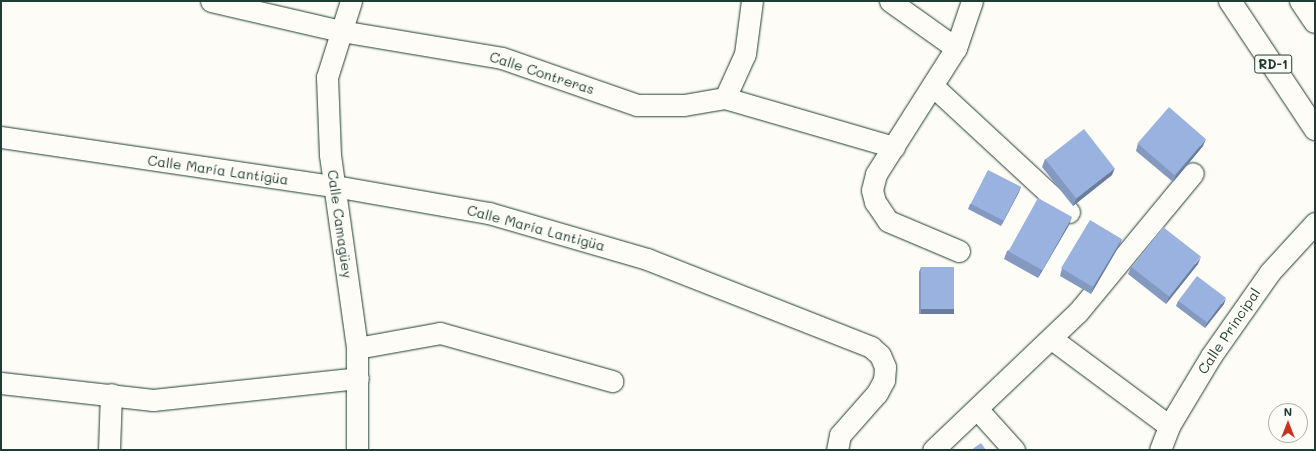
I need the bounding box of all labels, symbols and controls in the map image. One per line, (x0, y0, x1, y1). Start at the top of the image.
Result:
street label: Calle Contreras (487, 48, 597, 98)
road number: RD-1 (1254, 53, 1292, 75)
street label: Calle María Lantigüa (146, 152, 290, 188)
street label: Calle Camagüey (324, 169, 356, 279)
street label: Calle María Lantigüa (465, 201, 607, 255)
street label: Calle Principal (1194, 285, 1264, 377)
north arrow (1268, 403, 1308, 443)
text: N (1284, 404, 1292, 419)

